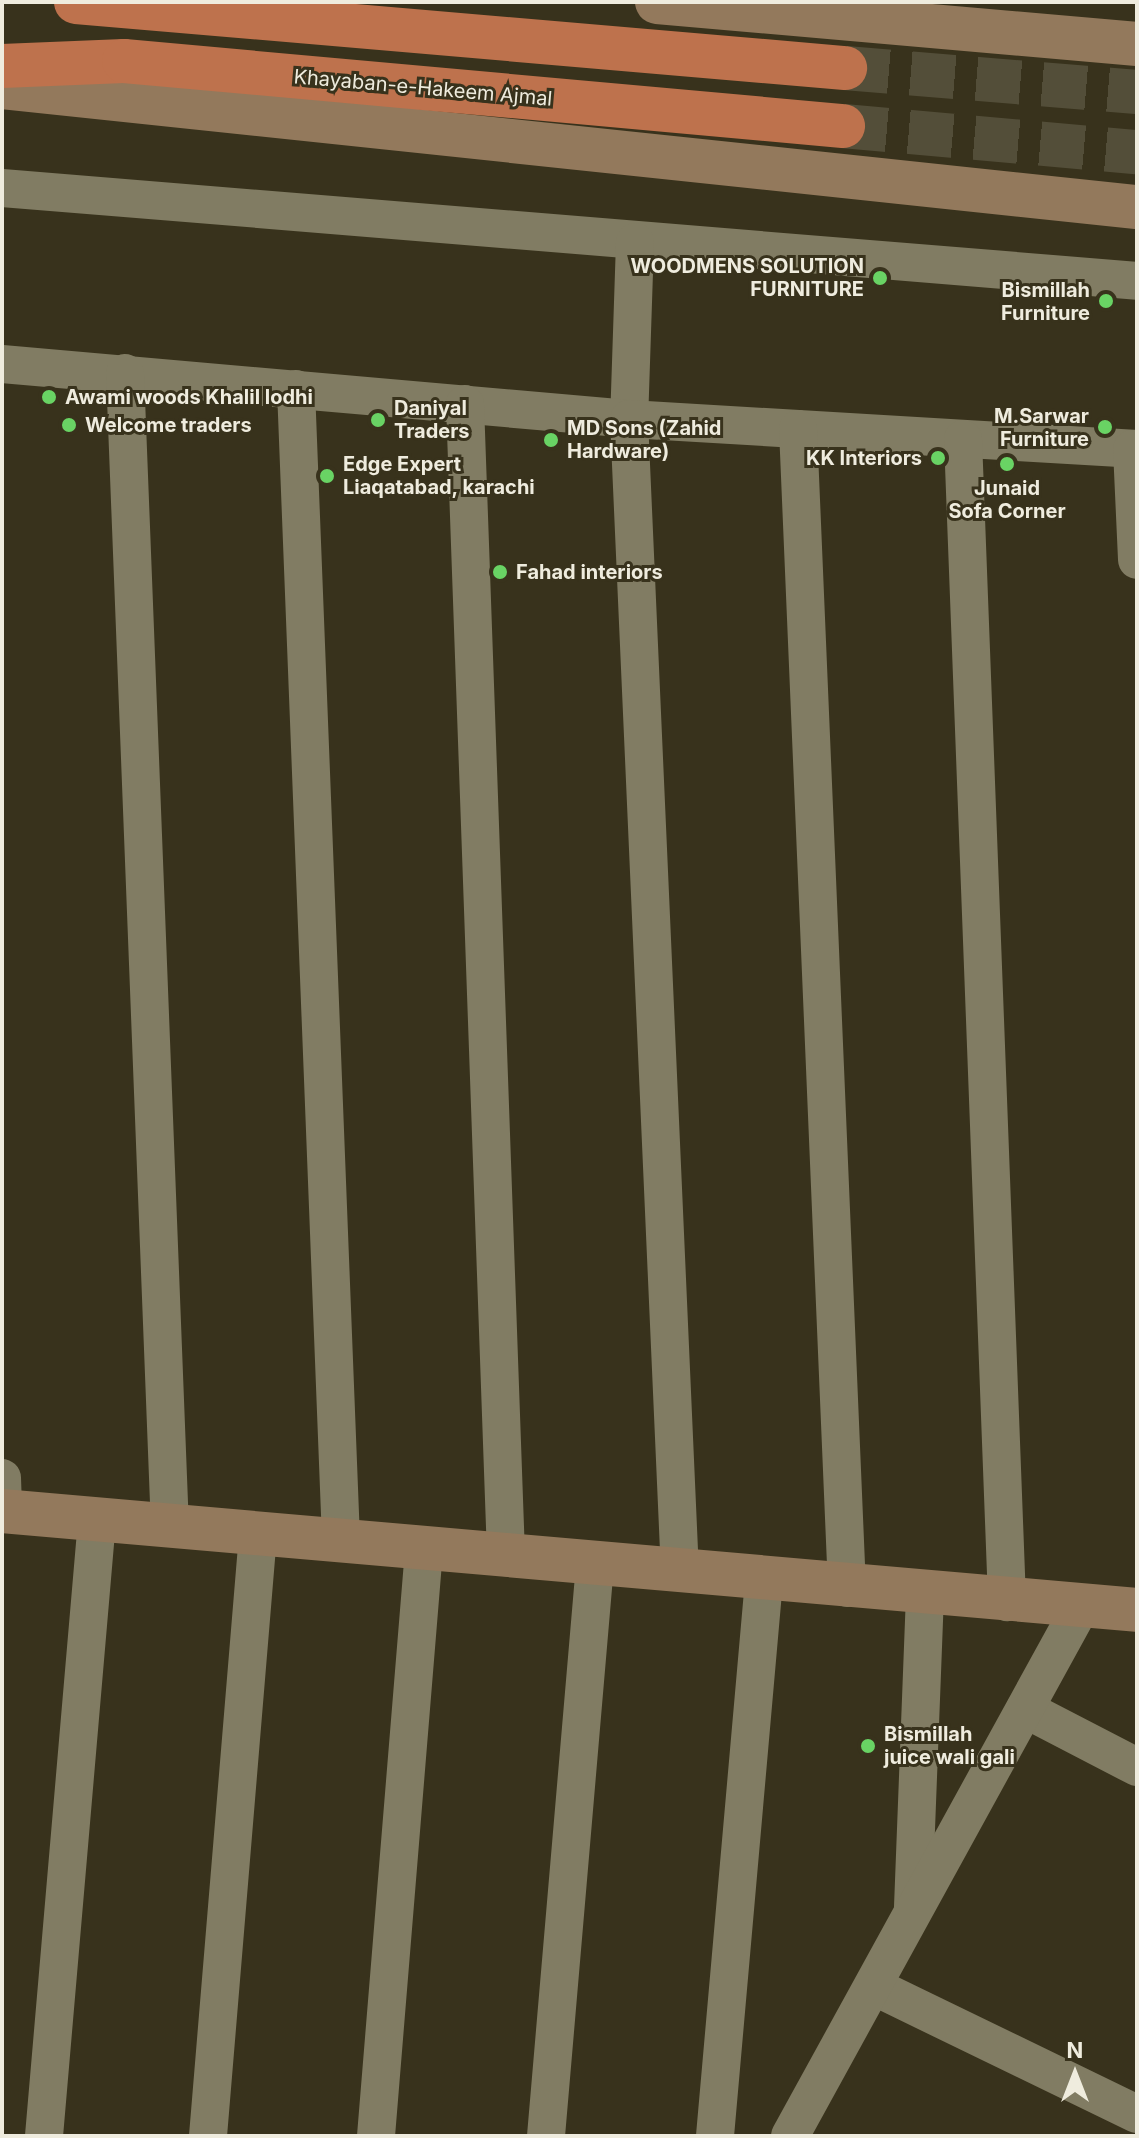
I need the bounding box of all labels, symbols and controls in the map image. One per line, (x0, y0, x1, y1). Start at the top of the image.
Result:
street label: Khayaban-e-Hakeem Ajmal (293, 65, 553, 111)
place label: WOODMENS SOLUTION FURNITURE (631, 254, 864, 301)
marker: WOODMENS SOLUTION FURNITURE (871, 269, 889, 287)
place label: Bismillah Furniture (1001, 278, 1090, 325)
marker: Bismillah Furniture (1097, 292, 1115, 310)
place label: Awami woods Khalil lodhi (65, 385, 313, 409)
marker: Awami woods Khalil lodhi (40, 388, 58, 406)
place label: Daniyal Traders (394, 396, 470, 443)
place label: M.Sarwar Furniture (994, 404, 1089, 451)
marker: Daniyal Traders (369, 411, 387, 429)
place label: Welcome traders (85, 413, 252, 437)
marker: Welcome traders (60, 416, 78, 434)
place label: MD Sons (Zahid Hardware) (567, 416, 721, 463)
marker: M.Sarwar Furniture (1096, 418, 1114, 436)
marker: MD Sons (Zahid Hardware) (542, 431, 560, 449)
place label: KK Interiors (806, 446, 922, 470)
marker: KK Interiors (929, 449, 947, 467)
place label: Edge Expert Liaqatabad, karachi (343, 452, 535, 499)
marker: Junaid Sofa Corner (998, 455, 1016, 473)
marker: Edge Expert Liaqatabad, karachi (318, 467, 336, 485)
place label: Junaid Sofa Corner (948, 476, 1066, 523)
place label: Fahad interiors (516, 560, 663, 584)
marker: Fahad interiors (491, 563, 509, 581)
place label: Bismillah juice wali gali (884, 1722, 1015, 1769)
marker: Bismillah juice wali gali (859, 1737, 877, 1755)
north arrow (1035, 2034, 1115, 2114)
text: N (1067, 2037, 1083, 2063)

